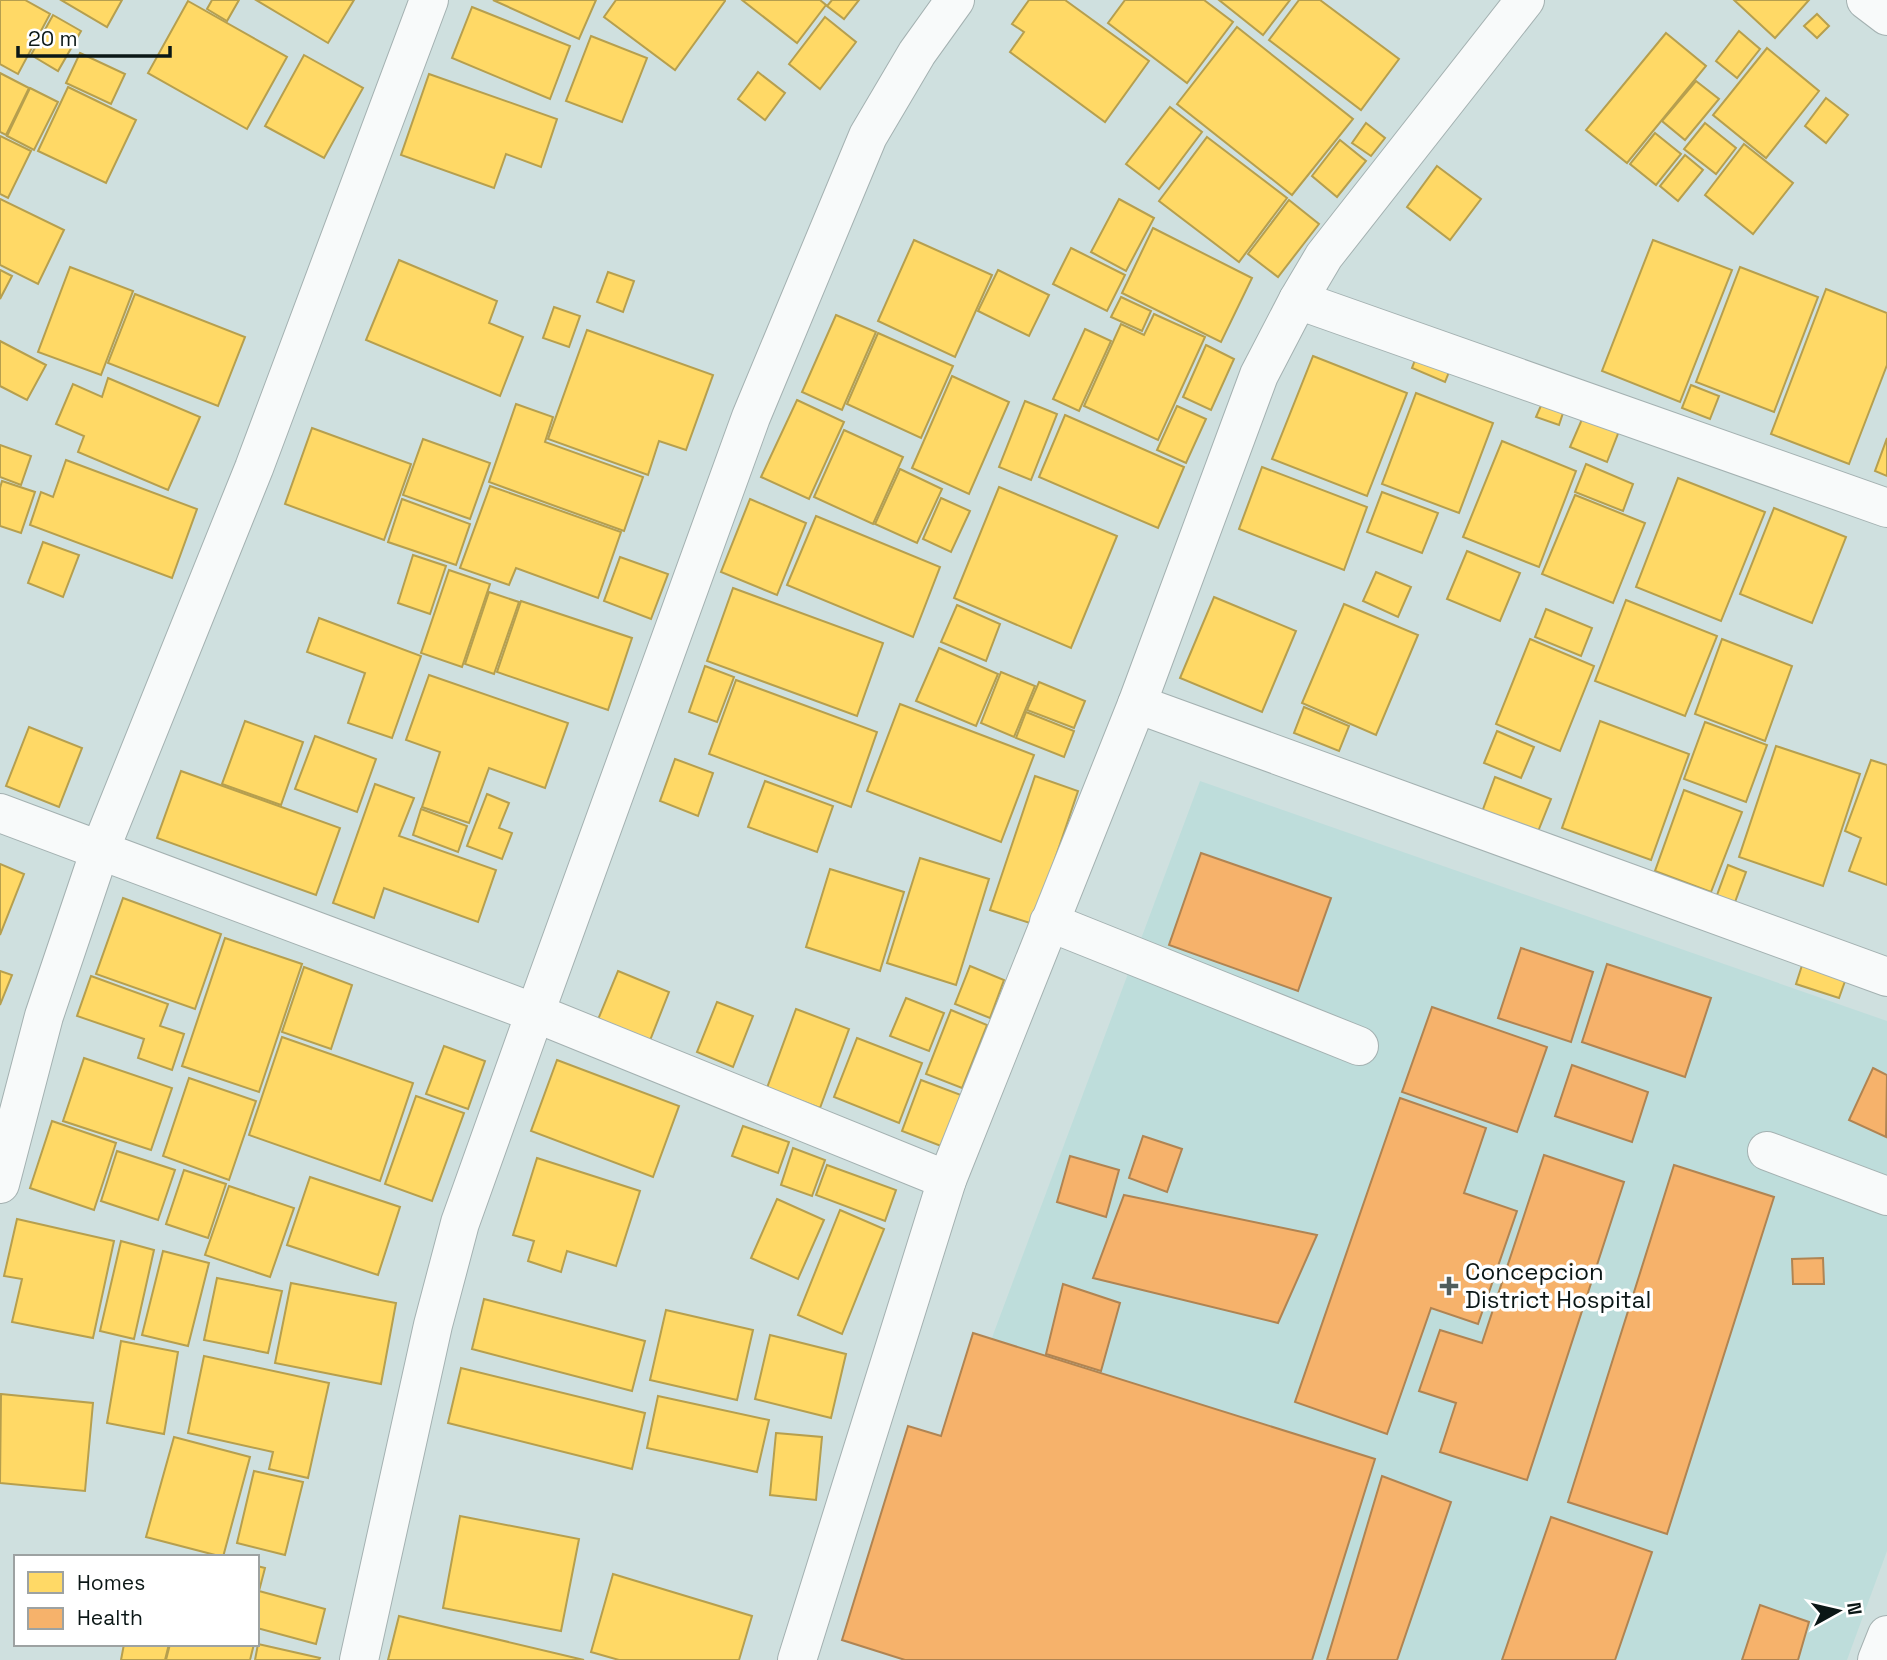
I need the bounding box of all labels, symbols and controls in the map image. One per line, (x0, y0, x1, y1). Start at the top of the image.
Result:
scale bar (18, 14, 170, 58)
text: 20 m (28, 25, 78, 52)
place label: Concepcion District Hospital (1465, 1256, 1651, 1315)
marker: Concepcion District Hospital (1439, 1276, 1459, 1296)
legend (14, 1555, 259, 1646)
text: Homes (77, 1569, 145, 1596)
north arrow (1803, 1576, 1873, 1646)
text: N (1841, 1601, 1868, 1617)
text: Health (77, 1604, 143, 1631)

